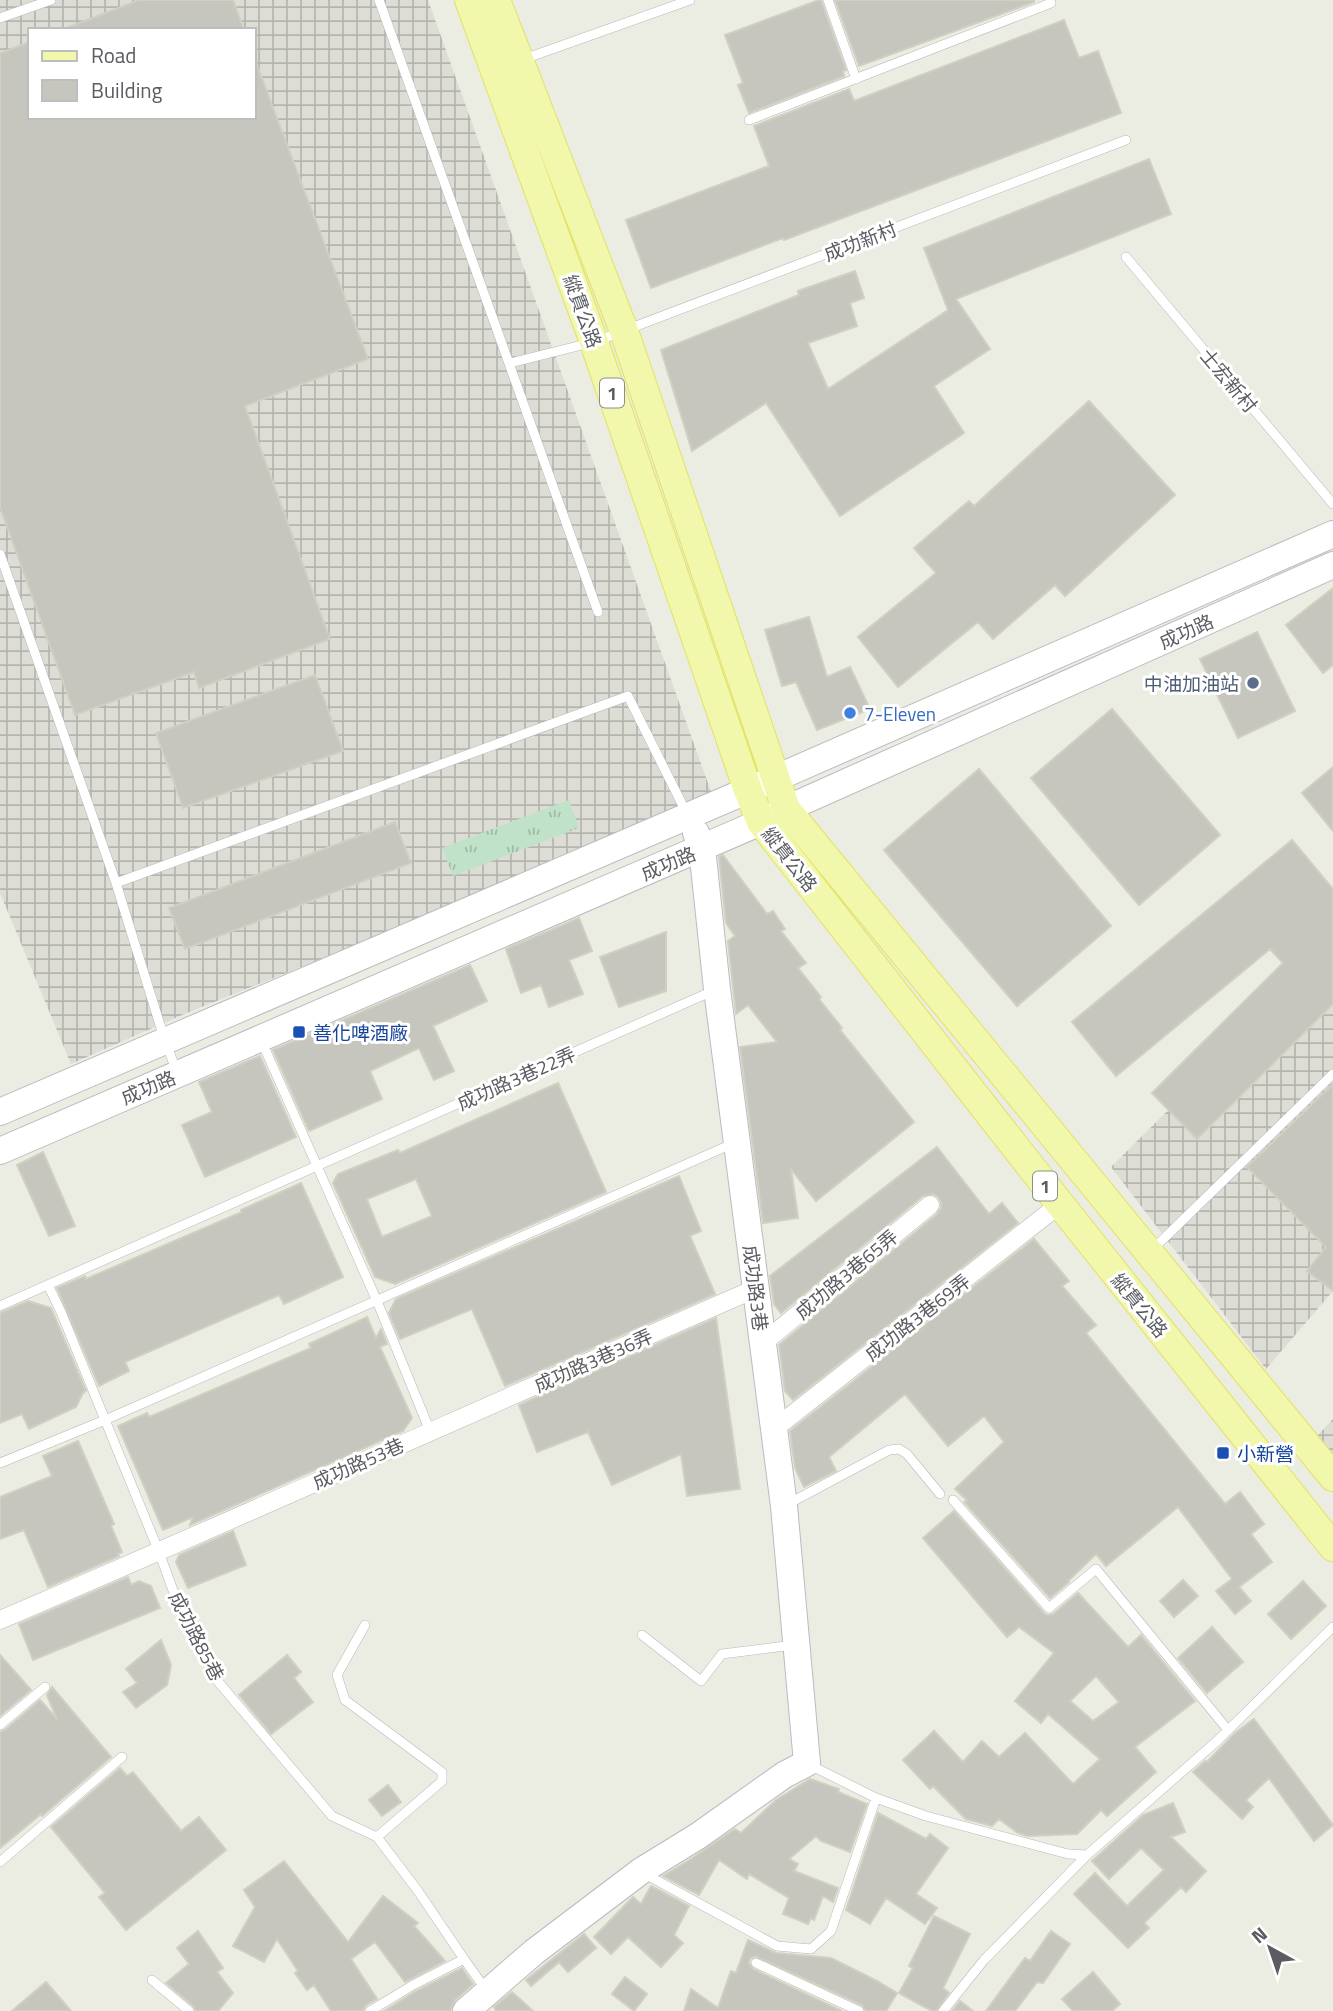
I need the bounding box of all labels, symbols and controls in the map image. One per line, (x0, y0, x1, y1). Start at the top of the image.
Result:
legend (28, 28, 256, 119)
text: Road (91, 39, 136, 71)
text: Building (91, 74, 163, 106)
street label: 成功新村 (819, 214, 901, 268)
street label: 縱貫公路 (556, 270, 610, 352)
street label: 士宏新村 (1193, 342, 1265, 418)
road number: 1 (600, 379, 624, 408)
street label: 成功路 (1154, 606, 1218, 656)
place label: 中油加油站 (1144, 669, 1239, 698)
marker: 中油加油站 (1245, 675, 1261, 691)
place label: 7-Eleven (864, 699, 936, 728)
marker: 7-Eleven (842, 705, 858, 721)
street label: 縱貫公路 (755, 820, 825, 898)
street label: 成功路 (636, 839, 700, 887)
place label: 善化啤酒廠 (313, 1018, 408, 1047)
marker: 善化啤酒廠 (291, 1024, 307, 1040)
street label: 成功路3巷22弄 (452, 1039, 580, 1117)
street label: 成功路 (116, 1063, 180, 1111)
road number: 1 (1033, 1171, 1057, 1200)
street label: 成功路3巷65弄 (788, 1222, 904, 1326)
street label: 成功路3巷 (736, 1243, 776, 1333)
street label: 縱貫公路 (1105, 1266, 1175, 1344)
street label: 成功路3巷69弄 (858, 1267, 976, 1367)
street label: 成功路3巷36弄 (529, 1321, 657, 1399)
street label: 成功路53巷 (308, 1430, 408, 1496)
place label: 小新營 (1237, 1439, 1294, 1468)
marker: 小新營 (1215, 1445, 1231, 1461)
street label: 成功路85巷 (162, 1586, 232, 1686)
north arrow (1235, 1913, 1305, 1983)
text: N (1244, 1919, 1273, 1950)

